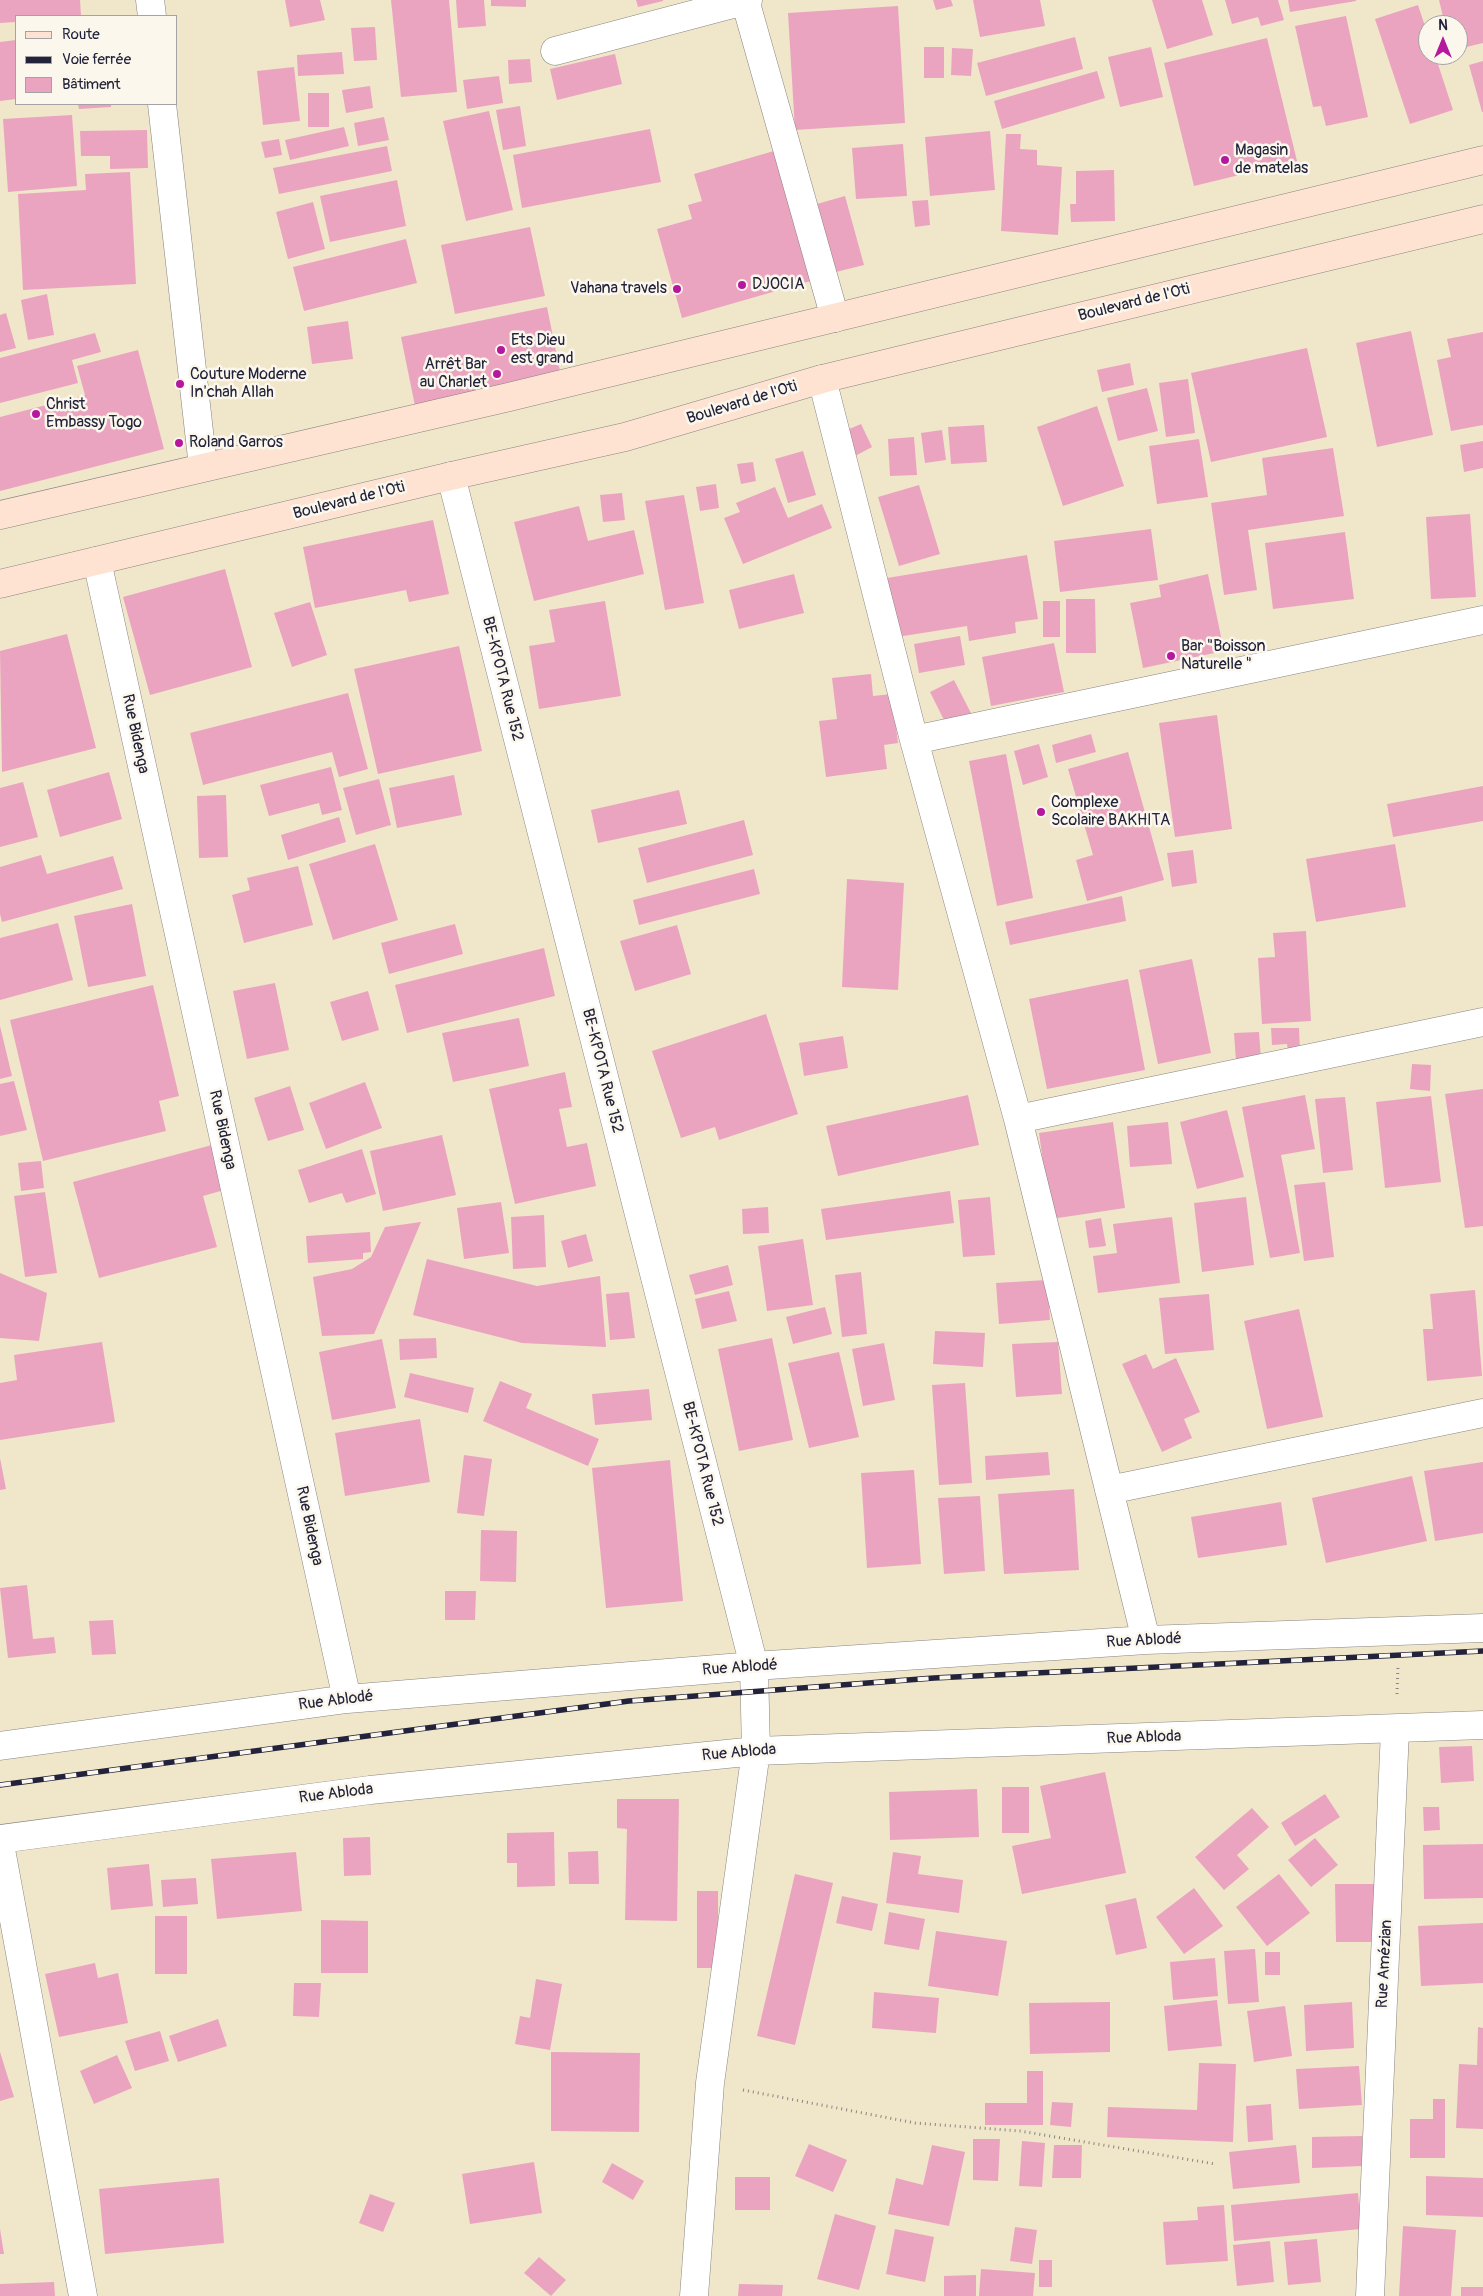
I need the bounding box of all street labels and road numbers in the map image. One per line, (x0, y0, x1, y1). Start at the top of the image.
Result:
street label: Boulevard de l'Oti (1076, 280, 1192, 326)
street label: Boulevard de l'Oti (684, 377, 800, 429)
street label: Boulevard de l'Oti (291, 478, 407, 524)
street label: BE-KPOTA Rue 152 (477, 615, 527, 743)
street label: Rue Bidenga (117, 693, 153, 775)
street label: BE-KPOTA Rue 152 (577, 1007, 627, 1135)
street label: Rue Bidenga (204, 1089, 240, 1171)
street label: BE-KPOTA Rue 152 (677, 1400, 727, 1528)
street label: Rue Bidenga (291, 1485, 327, 1567)
street label: Rue Ablodé (1106, 1629, 1182, 1653)
street label: Rue Ablodé (702, 1656, 778, 1680)
street label: Rue Ablodé (297, 1687, 375, 1715)
street label: Rue Abloda (1106, 1727, 1182, 1749)
street label: Rue Abloda (701, 1740, 777, 1766)
street label: Rue Abloda (298, 1780, 374, 1808)
street label: Rue Amézian (1373, 1919, 1397, 2009)

